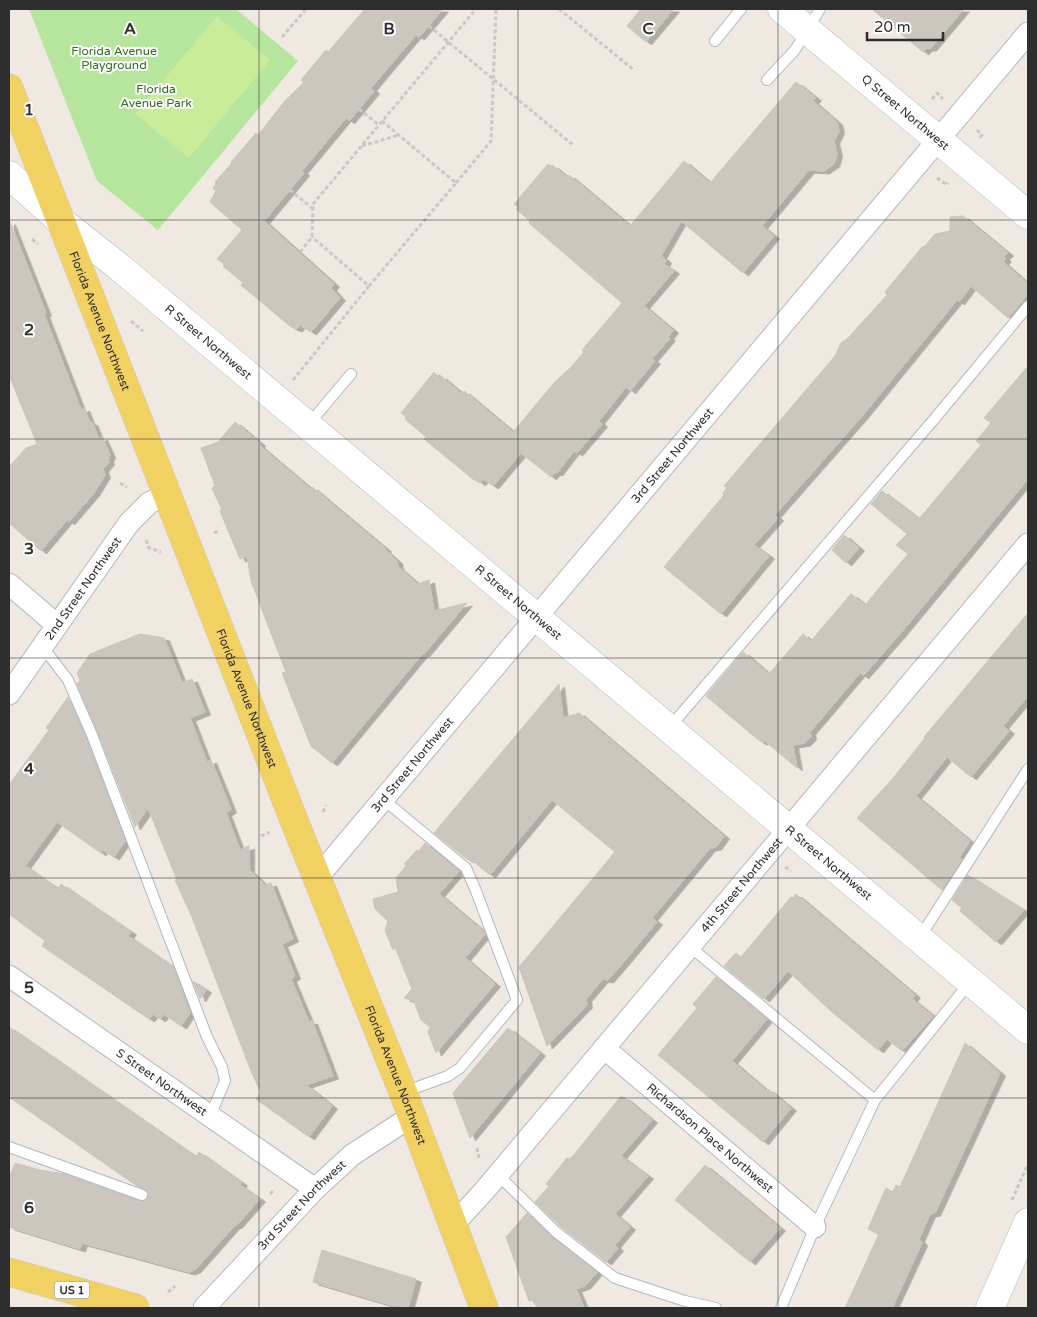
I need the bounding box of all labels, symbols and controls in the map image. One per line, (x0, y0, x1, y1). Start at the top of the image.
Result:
scale bar (867, 10, 943, 42)
text: 20 m (874, 18, 911, 36)
text: A (124, 19, 136, 39)
text: B (383, 19, 395, 39)
text: C (642, 19, 654, 39)
park label: Florida Avenue Playground (71, 44, 157, 72)
street label: Q Street Northwest (859, 72, 952, 153)
park label: Florida Avenue Park (120, 82, 192, 110)
text: 1 (24, 100, 34, 120)
street label: Florida Avenue Northwest (66, 249, 133, 393)
street label: R Street Northwest (162, 301, 255, 382)
text: 2 (24, 320, 34, 340)
street label: 3rd Street Northwest (628, 405, 717, 506)
street label: 2nd Street Northwest (42, 534, 124, 643)
text: 3 (24, 539, 34, 559)
street label: R Street Northwest (472, 562, 565, 643)
street label: Florida Avenue Northwest (213, 627, 280, 770)
street label: 3rd Street Northwest (368, 714, 456, 815)
text: 4 (24, 759, 34, 779)
street label: R Street Northwest (783, 822, 875, 903)
street label: 4th Street Northwest (698, 834, 786, 935)
text: 5 (24, 978, 34, 998)
street label: Florida Avenue Northwest (362, 1003, 429, 1147)
street label: S Street Northwest (113, 1046, 210, 1119)
street label: Richardson Place Northwest (644, 1080, 776, 1196)
street label: 3rd Street Northwest (255, 1157, 349, 1253)
text: 6 (24, 1198, 34, 1218)
road number: US 1 (54, 1282, 90, 1298)

